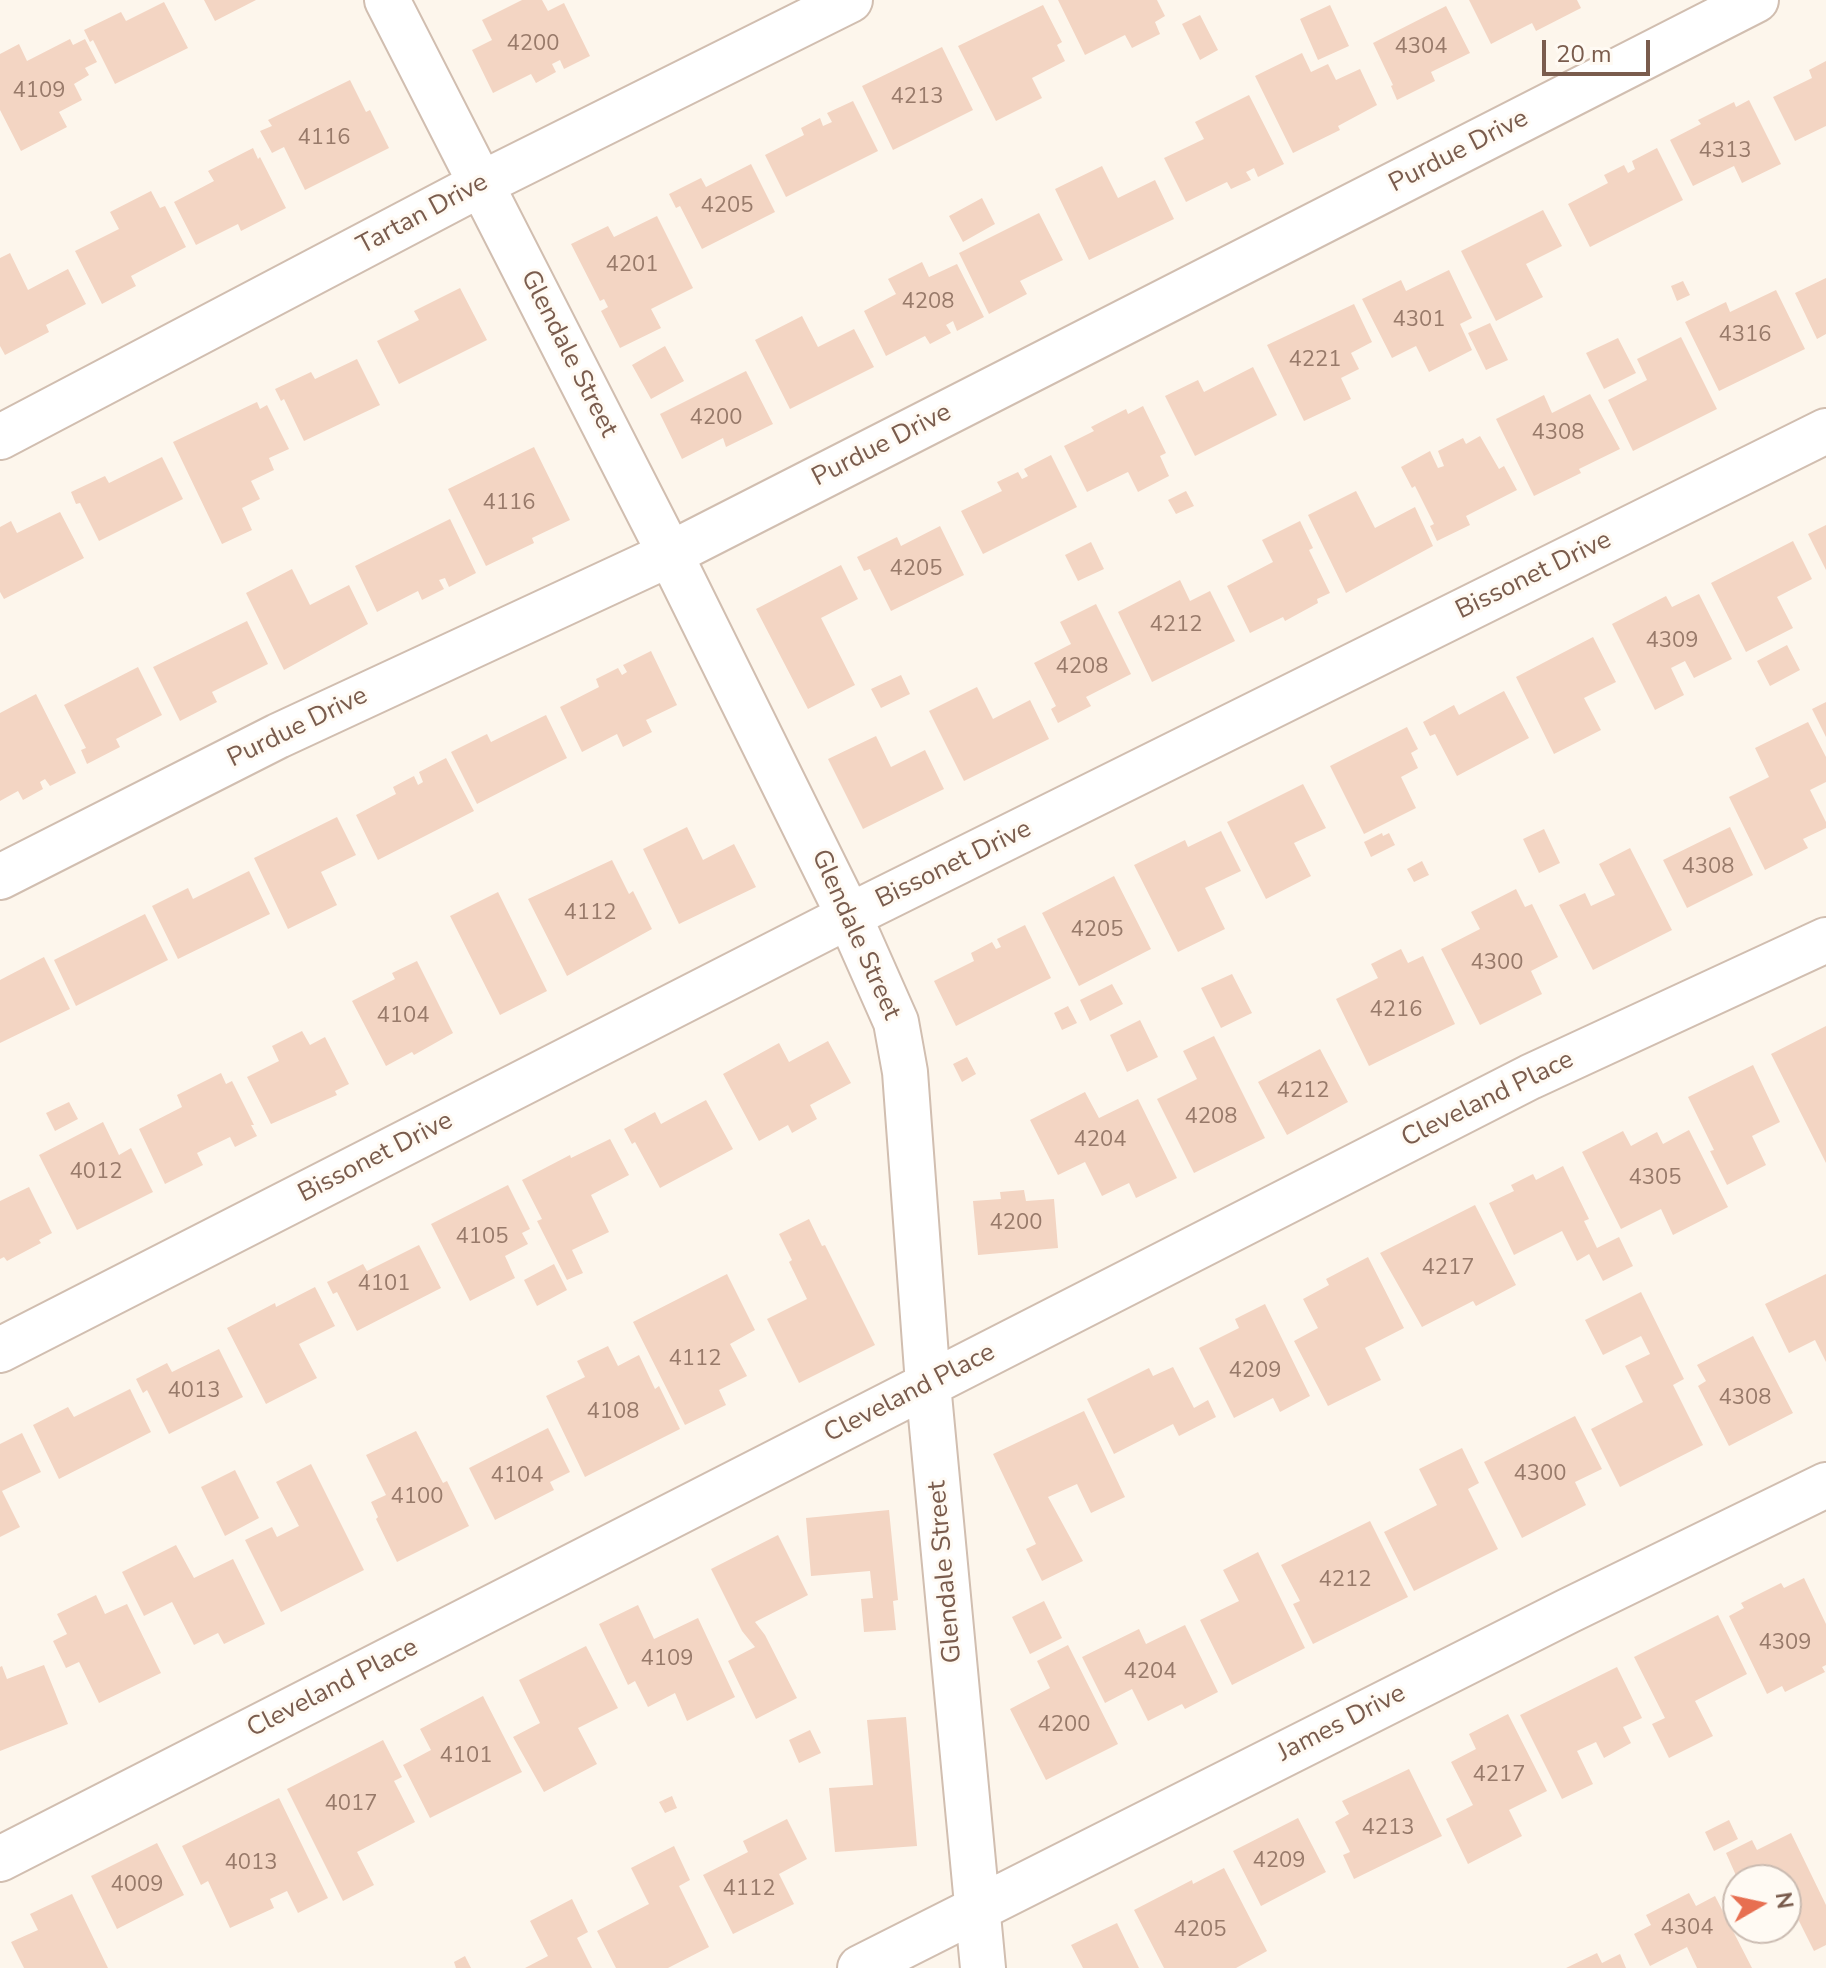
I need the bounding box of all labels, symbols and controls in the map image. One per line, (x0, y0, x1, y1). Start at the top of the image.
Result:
scale bar (1546, 24, 1654, 74)
house number: 4200 (507, 32, 559, 58)
house number: 4304 (1395, 35, 1447, 61)
text: 20 m (1556, 38, 1612, 70)
house number: 4109 (13, 79, 65, 105)
house number: 4213 (891, 85, 943, 111)
street label: Purdue Drive (1384, 104, 1534, 200)
house number: 4116 (298, 126, 350, 152)
house number: 4313 (1699, 139, 1751, 165)
street label: Tartan Drive (352, 168, 494, 262)
house number: 4205 (701, 194, 753, 220)
house number: 4201 (606, 253, 658, 279)
street label: Glendale Street (513, 265, 623, 443)
house number: 4208 (902, 290, 954, 316)
house number: 4301 (1393, 308, 1445, 334)
house number: 4316 (1719, 323, 1771, 349)
house number: 4221 (1289, 348, 1341, 374)
street label: Purdue Drive (807, 398, 957, 494)
house number: 4200 (690, 406, 742, 432)
house number: 4308 (1532, 421, 1584, 447)
house number: 4116 (483, 491, 535, 517)
street label: Bissonet Drive (1451, 525, 1617, 627)
house number: 4205 (890, 557, 942, 583)
house number: 4212 (1150, 613, 1202, 639)
house number: 4309 (1646, 629, 1698, 655)
house number: 4208 (1056, 655, 1108, 681)
street label: Purdue Drive (223, 681, 373, 775)
street label: Bissonet Drive (871, 814, 1037, 916)
street label: Glendale Street (804, 845, 906, 1025)
house number: 4308 (1682, 855, 1734, 881)
house number: 4112 (564, 901, 616, 927)
house number: 4205 (1071, 918, 1123, 944)
house number: 4300 (1471, 951, 1523, 977)
house number: 4216 (1370, 998, 1422, 1024)
house number: 4104 (377, 1004, 429, 1030)
street label: Cleveland Place (1397, 1045, 1579, 1155)
house number: 4212 (1277, 1079, 1329, 1105)
house number: 4208 (1185, 1105, 1237, 1131)
street label: Bissonet Drive (294, 1106, 458, 1210)
house number: 4204 (1074, 1128, 1126, 1154)
house number: 4012 (70, 1160, 122, 1186)
house number: 4305 (1629, 1166, 1681, 1192)
house number: 4200 (990, 1211, 1042, 1237)
house number: 4105 (456, 1225, 508, 1251)
house number: 4217 (1422, 1256, 1474, 1282)
house number: 4101 (358, 1272, 410, 1298)
street label: Cleveland Place (819, 1338, 1001, 1450)
house number: 4112 (669, 1347, 721, 1373)
house number: 4209 (1229, 1359, 1281, 1385)
house number: 4013 (168, 1379, 220, 1405)
house number: 4308 (1719, 1386, 1771, 1412)
house number: 4108 (587, 1400, 639, 1426)
house number: 4300 (1514, 1462, 1566, 1488)
house number: 4104 (491, 1464, 543, 1490)
street label: Glendale Street (922, 1479, 970, 1665)
house number: 4100 (391, 1485, 443, 1511)
house number: 4212 (1319, 1568, 1371, 1594)
house number: 4309 (1759, 1631, 1811, 1657)
street label: Cleveland Place (242, 1633, 424, 1745)
house number: 4109 (641, 1647, 693, 1673)
house number: 4204 (1124, 1660, 1176, 1686)
street label: James Drive (1273, 1679, 1411, 1769)
house number: 4200 (1038, 1713, 1090, 1739)
house number: 4101 (440, 1744, 492, 1770)
house number: 4217 (1473, 1763, 1525, 1789)
house number: 4017 (325, 1792, 377, 1818)
house number: 4213 (1362, 1816, 1414, 1842)
house number: 4209 (1253, 1849, 1305, 1875)
house number: 4013 (225, 1851, 277, 1877)
north arrow (1722, 1864, 1802, 1944)
house number: 4009 (111, 1873, 163, 1899)
house number: 4112 (723, 1877, 775, 1903)
text: N (1768, 1890, 1800, 1911)
house number: 4304 (1661, 1916, 1713, 1942)
house number: 4205 (1174, 1918, 1226, 1944)

